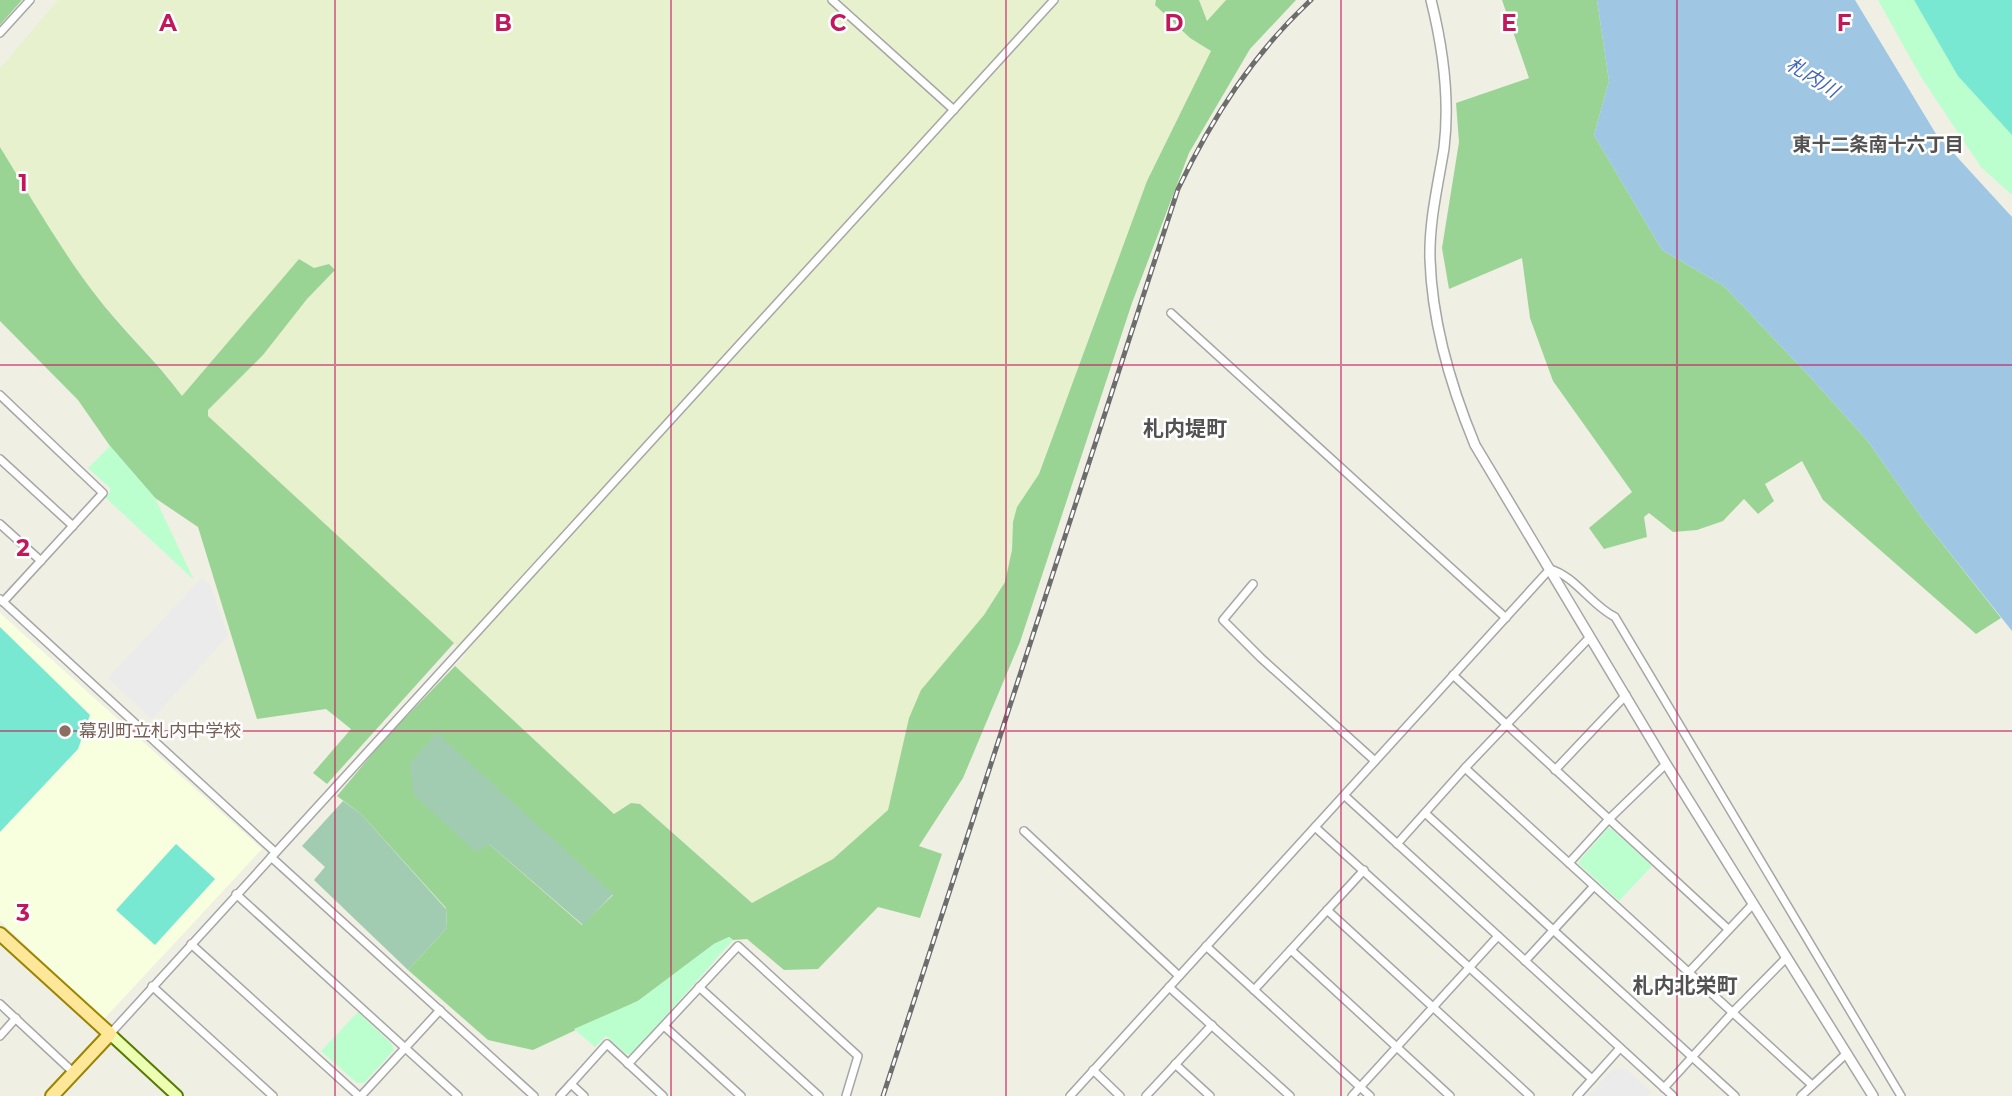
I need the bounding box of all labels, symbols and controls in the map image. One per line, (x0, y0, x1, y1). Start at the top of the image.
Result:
text: A (158, 9, 177, 37)
text: B (494, 9, 512, 37)
text: C (830, 9, 847, 37)
text: D (1165, 9, 1184, 37)
text: E (1501, 9, 1517, 37)
text: F (1837, 9, 1852, 37)
water label: 札内川 (1782, 53, 1845, 103)
district label: 東十二条南十六丁目 (1792, 133, 1964, 156)
text: 1 (18, 169, 28, 197)
district label: 札内堤町 (1143, 416, 1227, 441)
text: 2 (16, 534, 30, 562)
place label: 幕別町立札内中学校 (79, 720, 241, 742)
marker: 幕別町立札内中学校 (57, 723, 73, 739)
text: 3 (15, 899, 30, 927)
district label: 札内北栄町 (1633, 973, 1738, 998)

